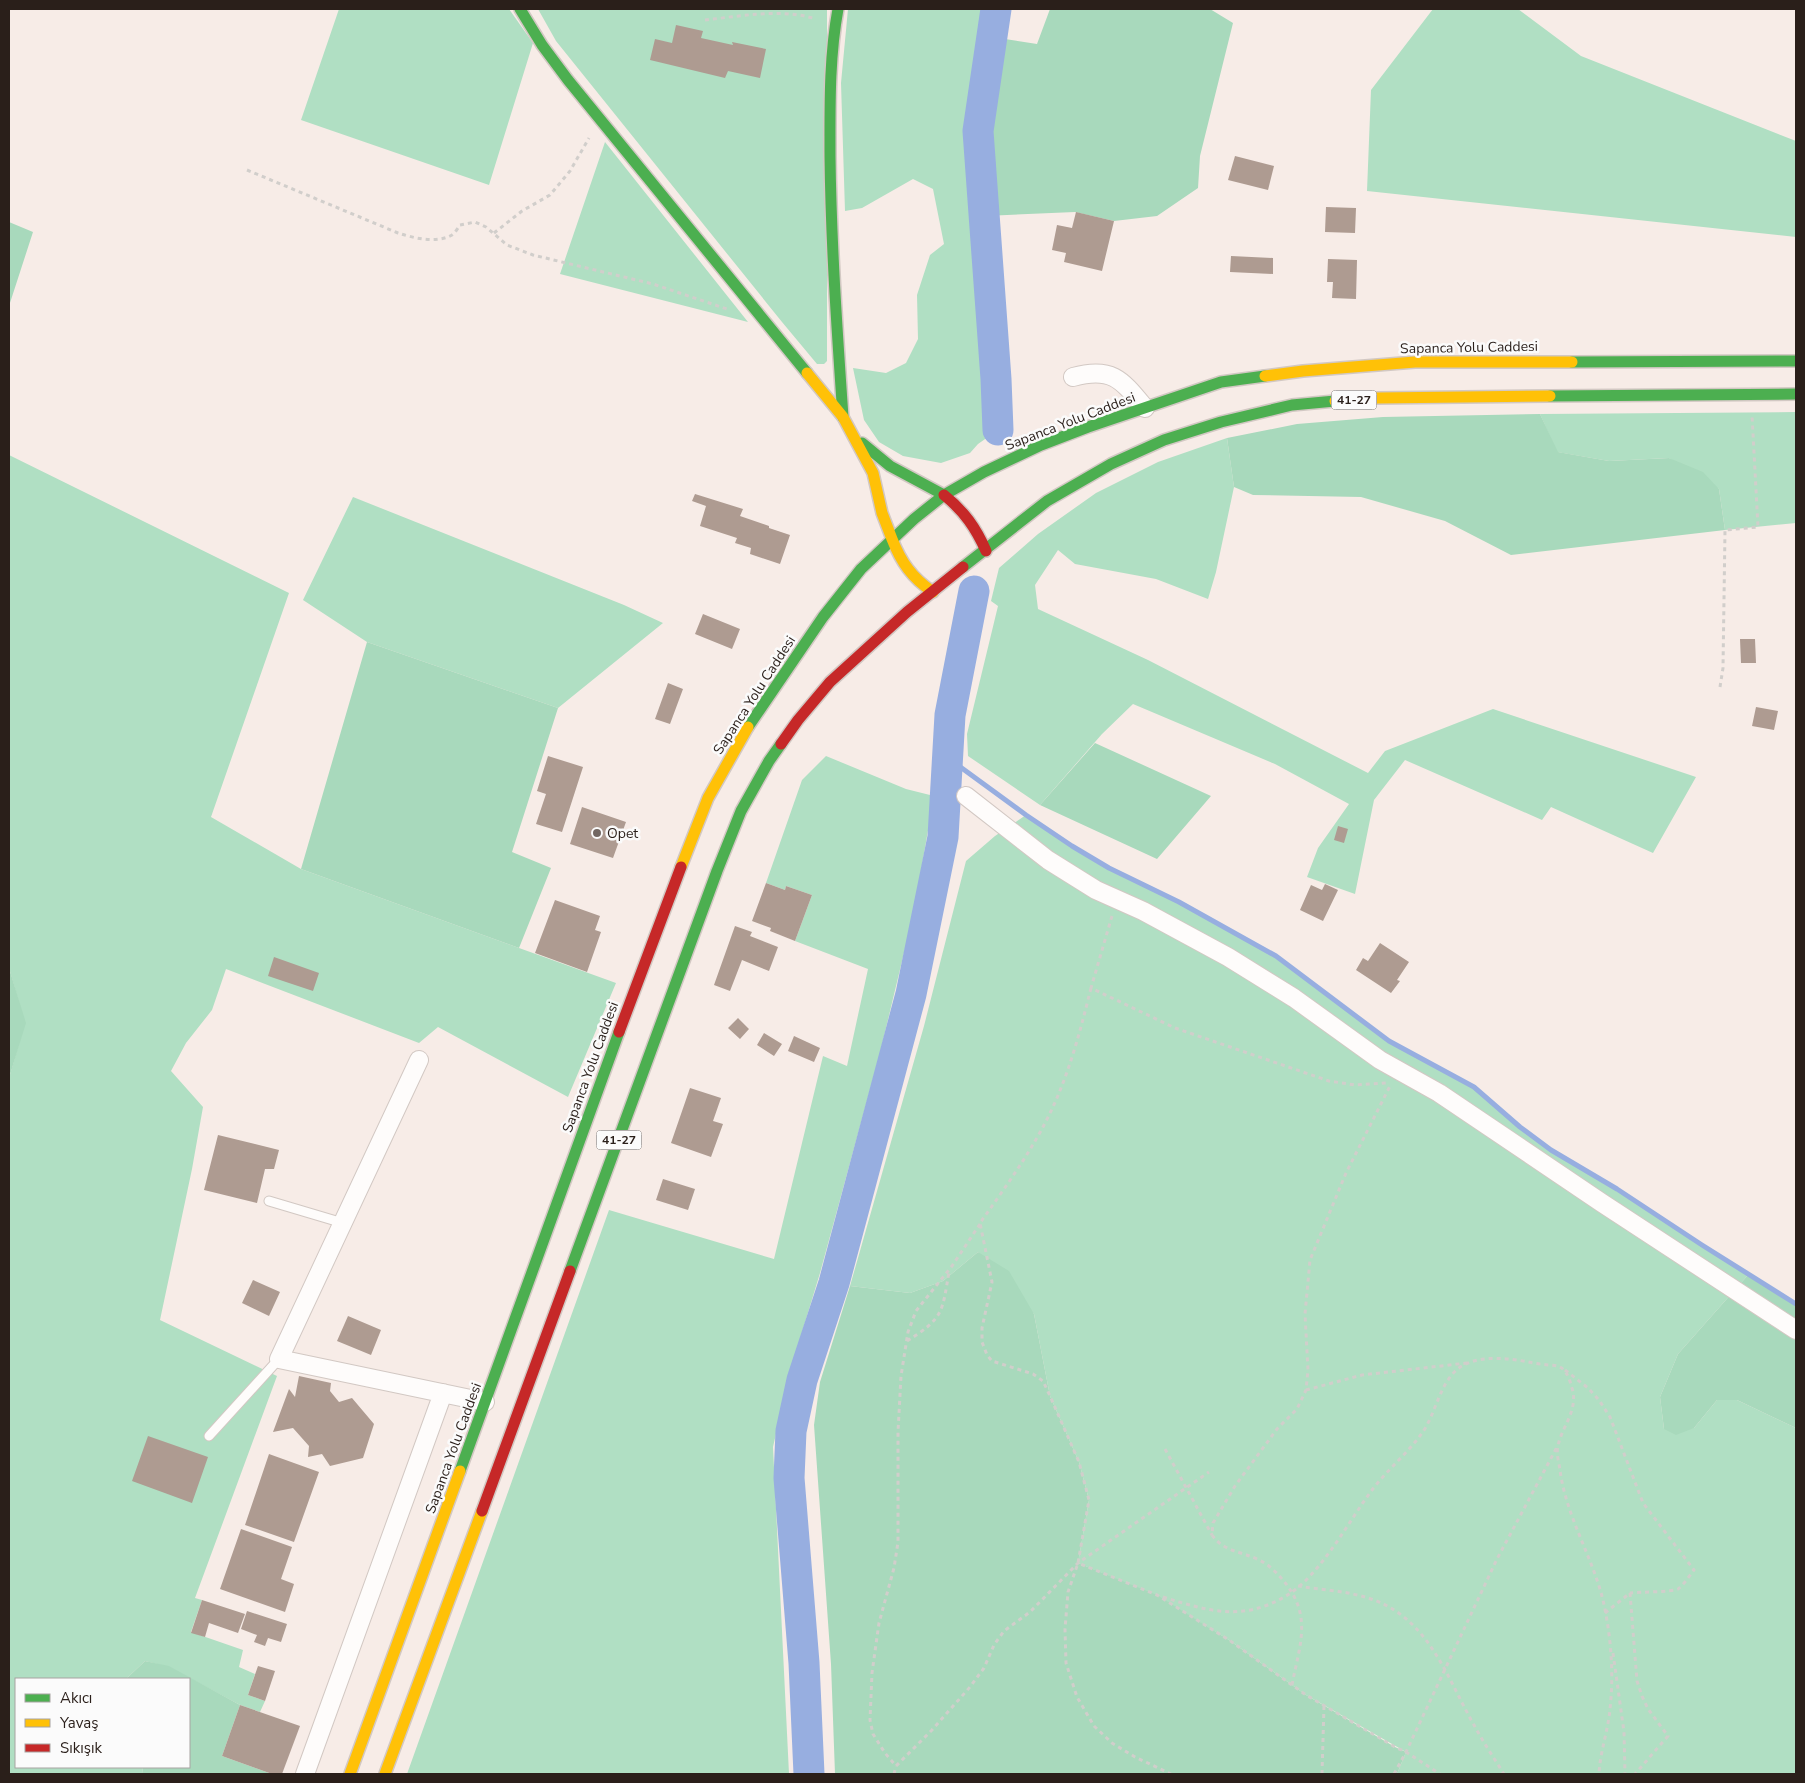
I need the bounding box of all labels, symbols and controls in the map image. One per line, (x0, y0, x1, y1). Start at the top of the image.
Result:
street label: Sapanca Yolu Caddesi (1400, 337, 1538, 358)
street label: Sapanca Yolu Caddesi (1002, 388, 1138, 455)
road number: 41-27 (1332, 390, 1376, 410)
street label: Sapanca Yolu Caddesi (709, 632, 800, 758)
place label: Opet (607, 824, 638, 843)
marker: Opet (591, 827, 603, 839)
street label: Sapanca Yolu Caddesi (558, 999, 623, 1135)
road number: 41-27 (596, 1130, 642, 1150)
street label: Sapanca Yolu Caddesi (421, 1380, 486, 1516)
legend (15, 1678, 190, 1768)
text: Akıcı (60, 1688, 92, 1708)
text: Yavaş (59, 1713, 98, 1733)
text: Sıkışık (60, 1738, 102, 1758)

